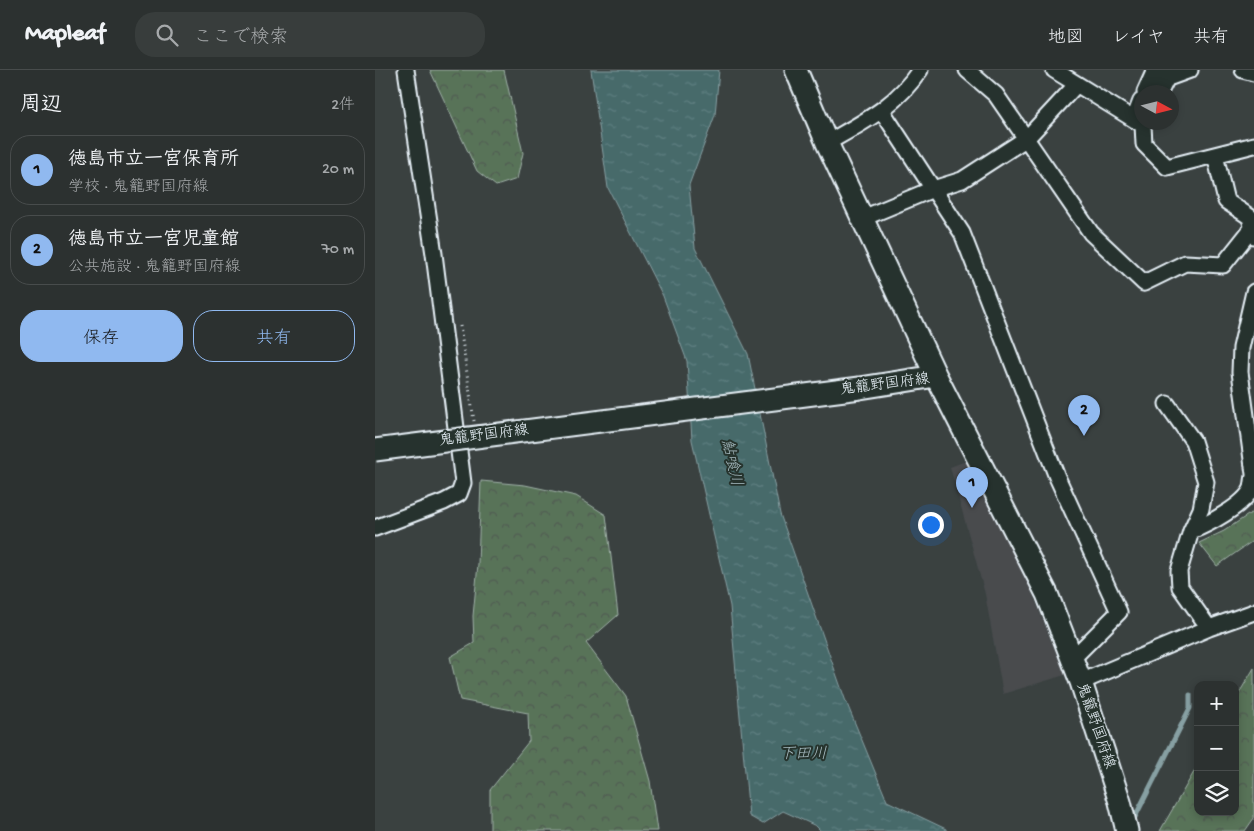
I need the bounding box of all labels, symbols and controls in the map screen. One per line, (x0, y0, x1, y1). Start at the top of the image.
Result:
search box (135, 12, 485, 57)
text: Mapleaf (25, 20, 105, 49)
icon: search (153, 21, 181, 49)
text: ここで検索 (193, 27, 288, 50)
text: 地図 (1048, 28, 1084, 49)
text: レイヤ (1112, 28, 1165, 49)
text: 共有 (1193, 28, 1229, 49)
north arrow (1134, 85, 1179, 130)
text: 周辺 (20, 94, 62, 119)
text: 2件 (331, 97, 355, 116)
text: 徳島市立一宮保育所 (68, 149, 239, 172)
text: 1 (34, 161, 40, 180)
text: 20 m (322, 161, 354, 180)
text: 学校 · 鬼籠野国府線 (68, 179, 209, 198)
text: 徳島市立一宮児童館 (68, 229, 239, 252)
text: 2 (33, 241, 41, 260)
text: 70 m (321, 241, 354, 260)
text: 公共施設 · 鬼籠野国府線 (68, 259, 241, 278)
button: 保存 (20, 310, 183, 362)
button: 共有 (193, 310, 355, 362)
street label: 鬼籠野国府線 (839, 370, 931, 399)
pin: 2 (1068, 395, 1100, 436)
street label: 鬼籠野国府線 (438, 421, 530, 450)
water label: 鮎喰川 (715, 437, 746, 489)
pin: 1 (956, 467, 988, 508)
your location (918, 512, 944, 538)
street label: 鬼籠野国府線 (1072, 680, 1119, 771)
map controls (1194, 681, 1239, 816)
button: + (1194, 681, 1239, 726)
button: − (1194, 726, 1239, 771)
water label: 下田川 (779, 745, 827, 765)
button: layers (1194, 771, 1239, 816)

